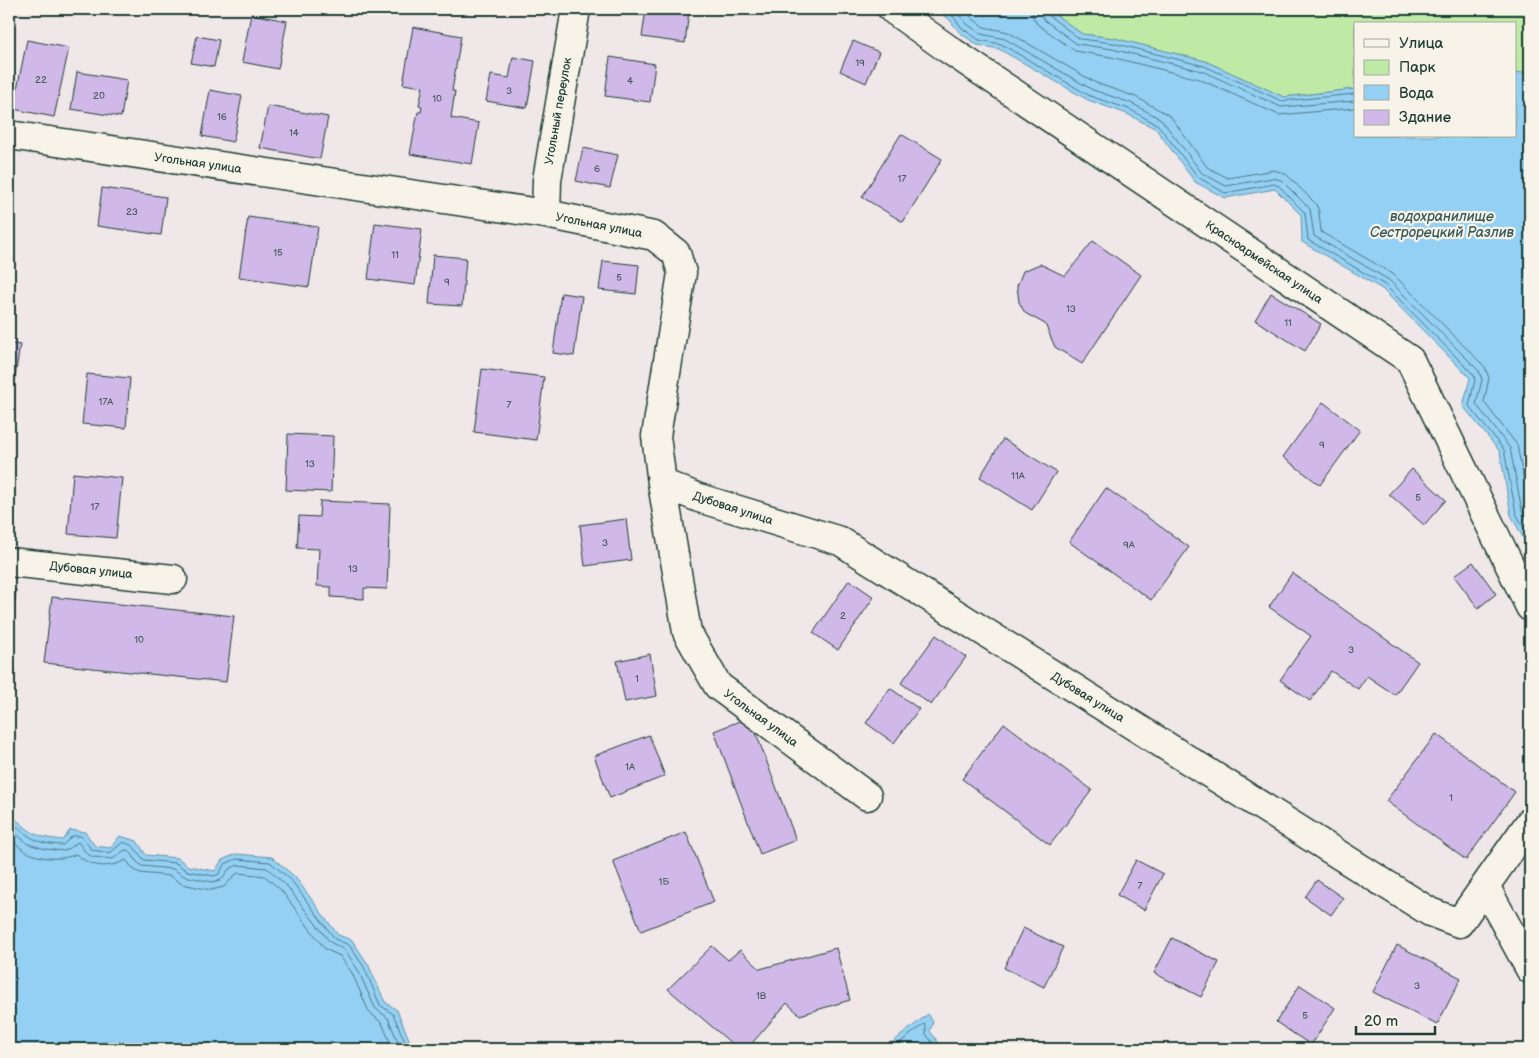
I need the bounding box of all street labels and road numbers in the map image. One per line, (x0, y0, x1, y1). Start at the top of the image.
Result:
street label: Угольный переулок (542, 56, 575, 166)
street label: Угольная улица (153, 150, 243, 177)
street label: Угольная улица (554, 210, 644, 241)
street label: Красноармейская улица (1202, 218, 1325, 307)
street label: Дубовая улица (691, 488, 775, 528)
street label: Дубовая улица (49, 559, 133, 582)
street label: Дубовая улица (1048, 669, 1127, 726)
street label: Угольная улица (721, 686, 801, 750)

